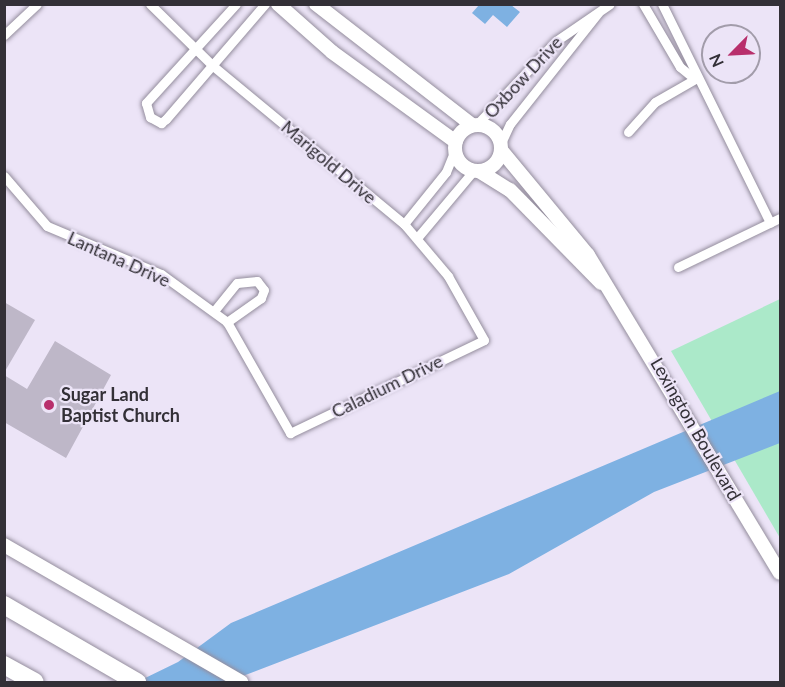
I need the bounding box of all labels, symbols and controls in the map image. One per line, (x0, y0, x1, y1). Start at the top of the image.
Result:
north arrow (701, 24, 761, 84)
street label: Oxbow Drive (479, 31, 567, 123)
text: N (705, 51, 727, 70)
street label: Marigold Drive (277, 116, 381, 208)
street label: Lantana Drive (64, 227, 174, 291)
street label: Caladium Drive (328, 350, 446, 422)
street label: Lexington Boulevard (646, 354, 746, 504)
place label: Sugar Land Baptist Church (61, 384, 180, 426)
marker: Sugar Land Baptist Church (42, 398, 56, 412)

